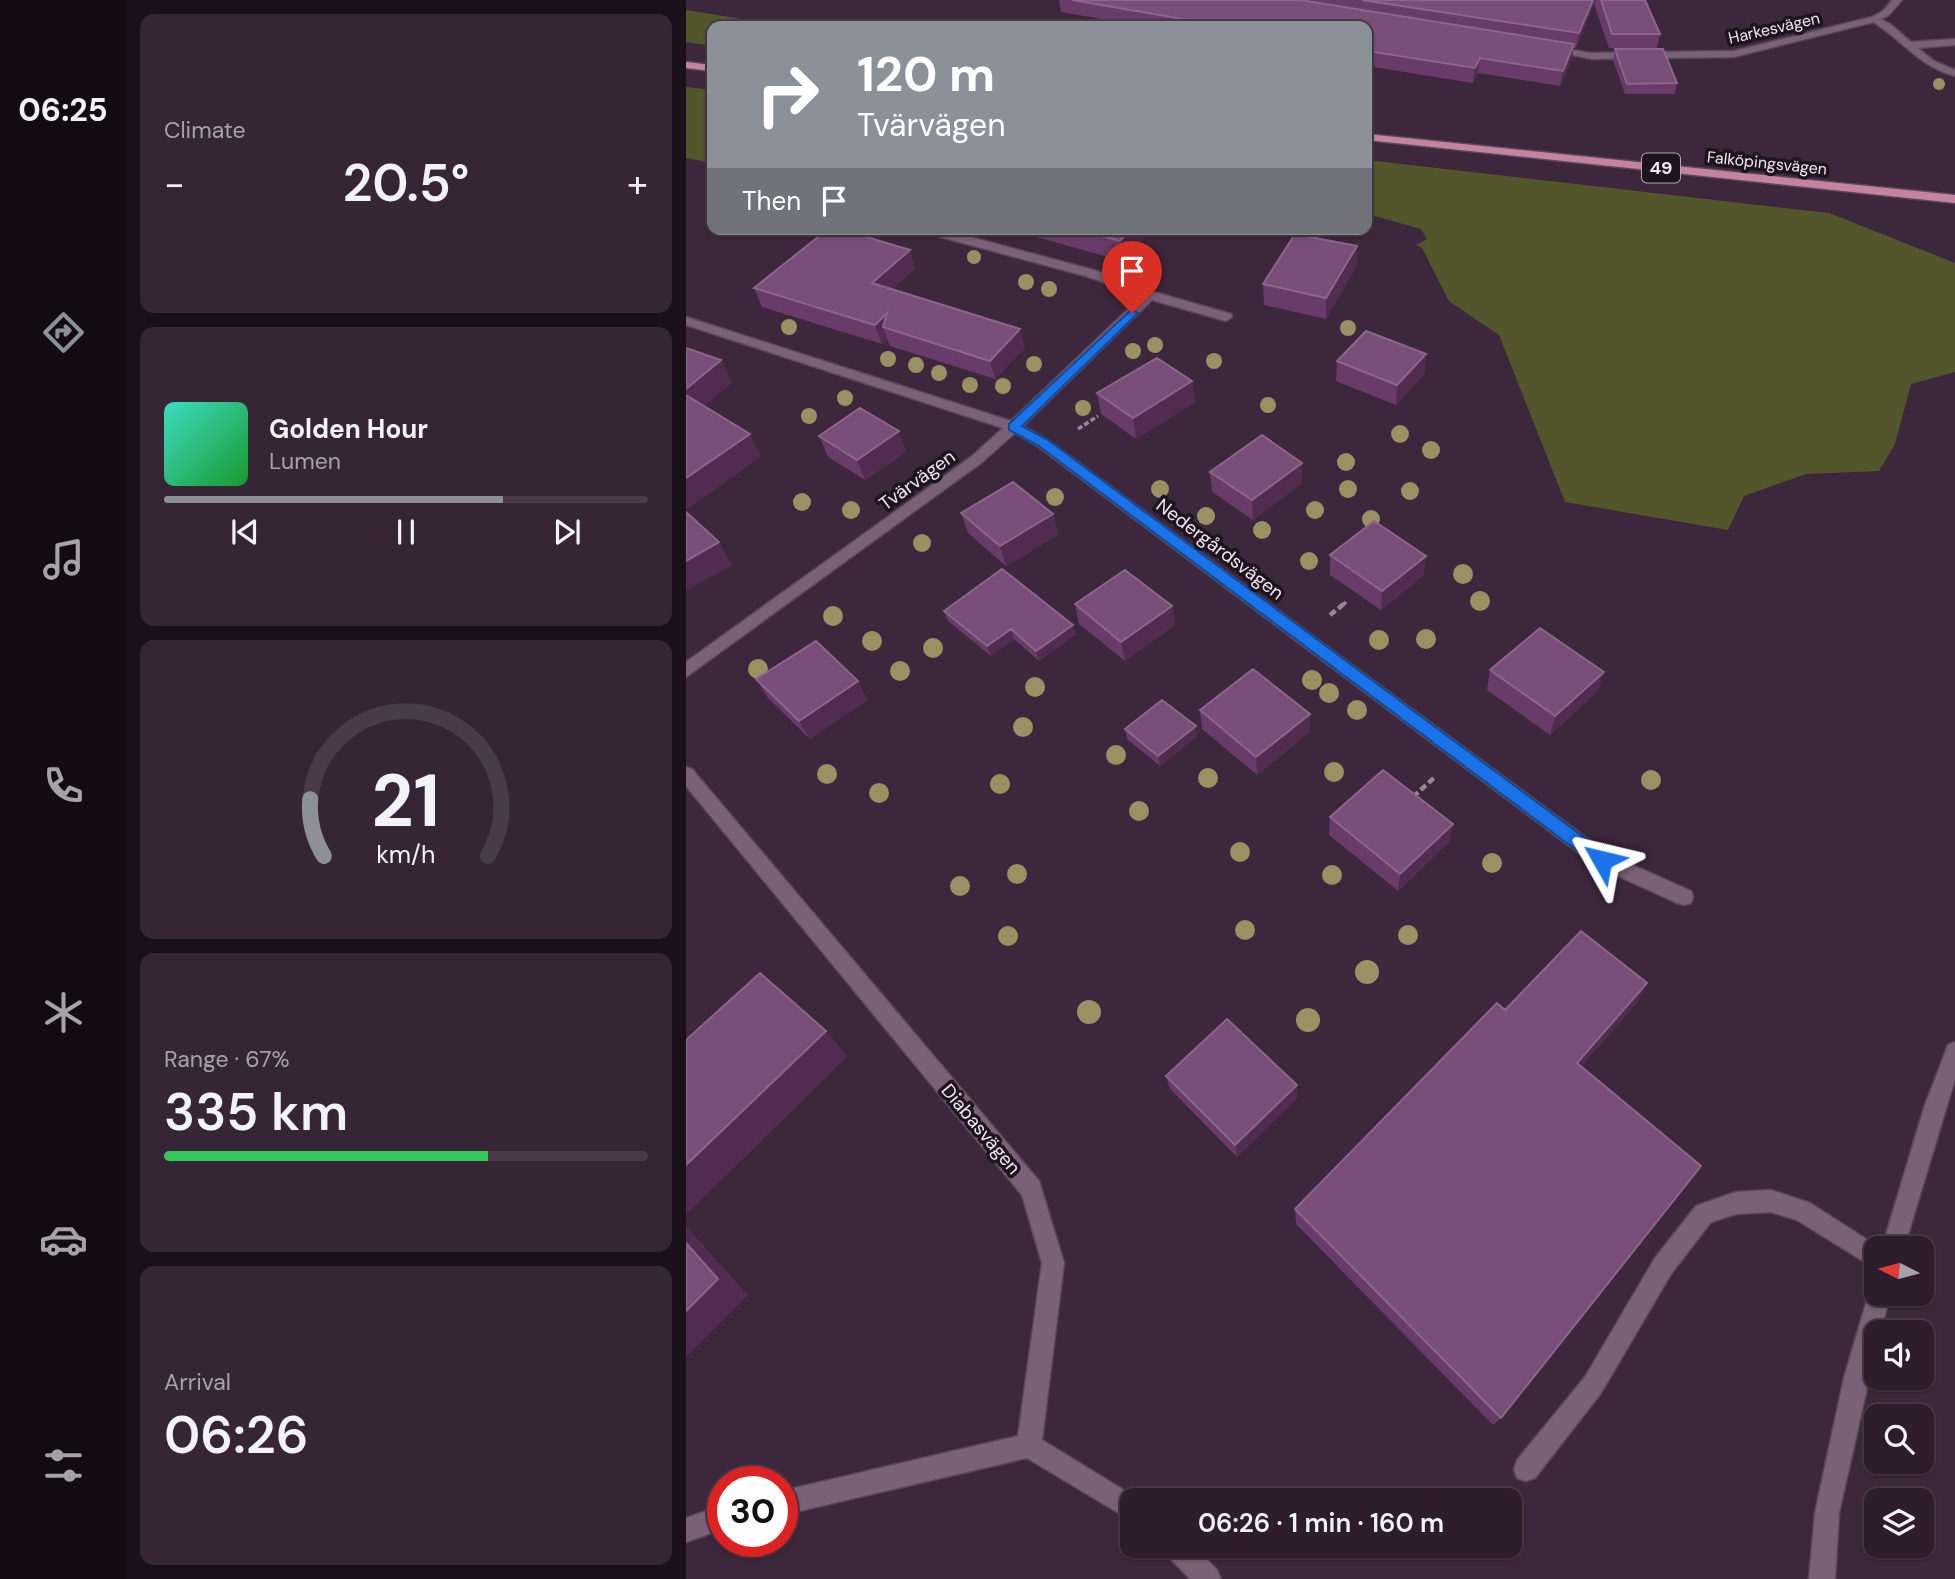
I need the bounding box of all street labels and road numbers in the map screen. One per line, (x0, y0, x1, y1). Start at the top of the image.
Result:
street label: Harkesvägen (1726, 7, 1822, 49)
street label: Falköpingsvägen (1706, 146, 1828, 180)
road number: 49 (1642, 154, 1680, 182)
street label: Tvärvägen (874, 444, 960, 516)
street label: Nedergårdsvägen (1151, 493, 1289, 605)
street label: Diabasvägen (936, 1078, 1026, 1180)

